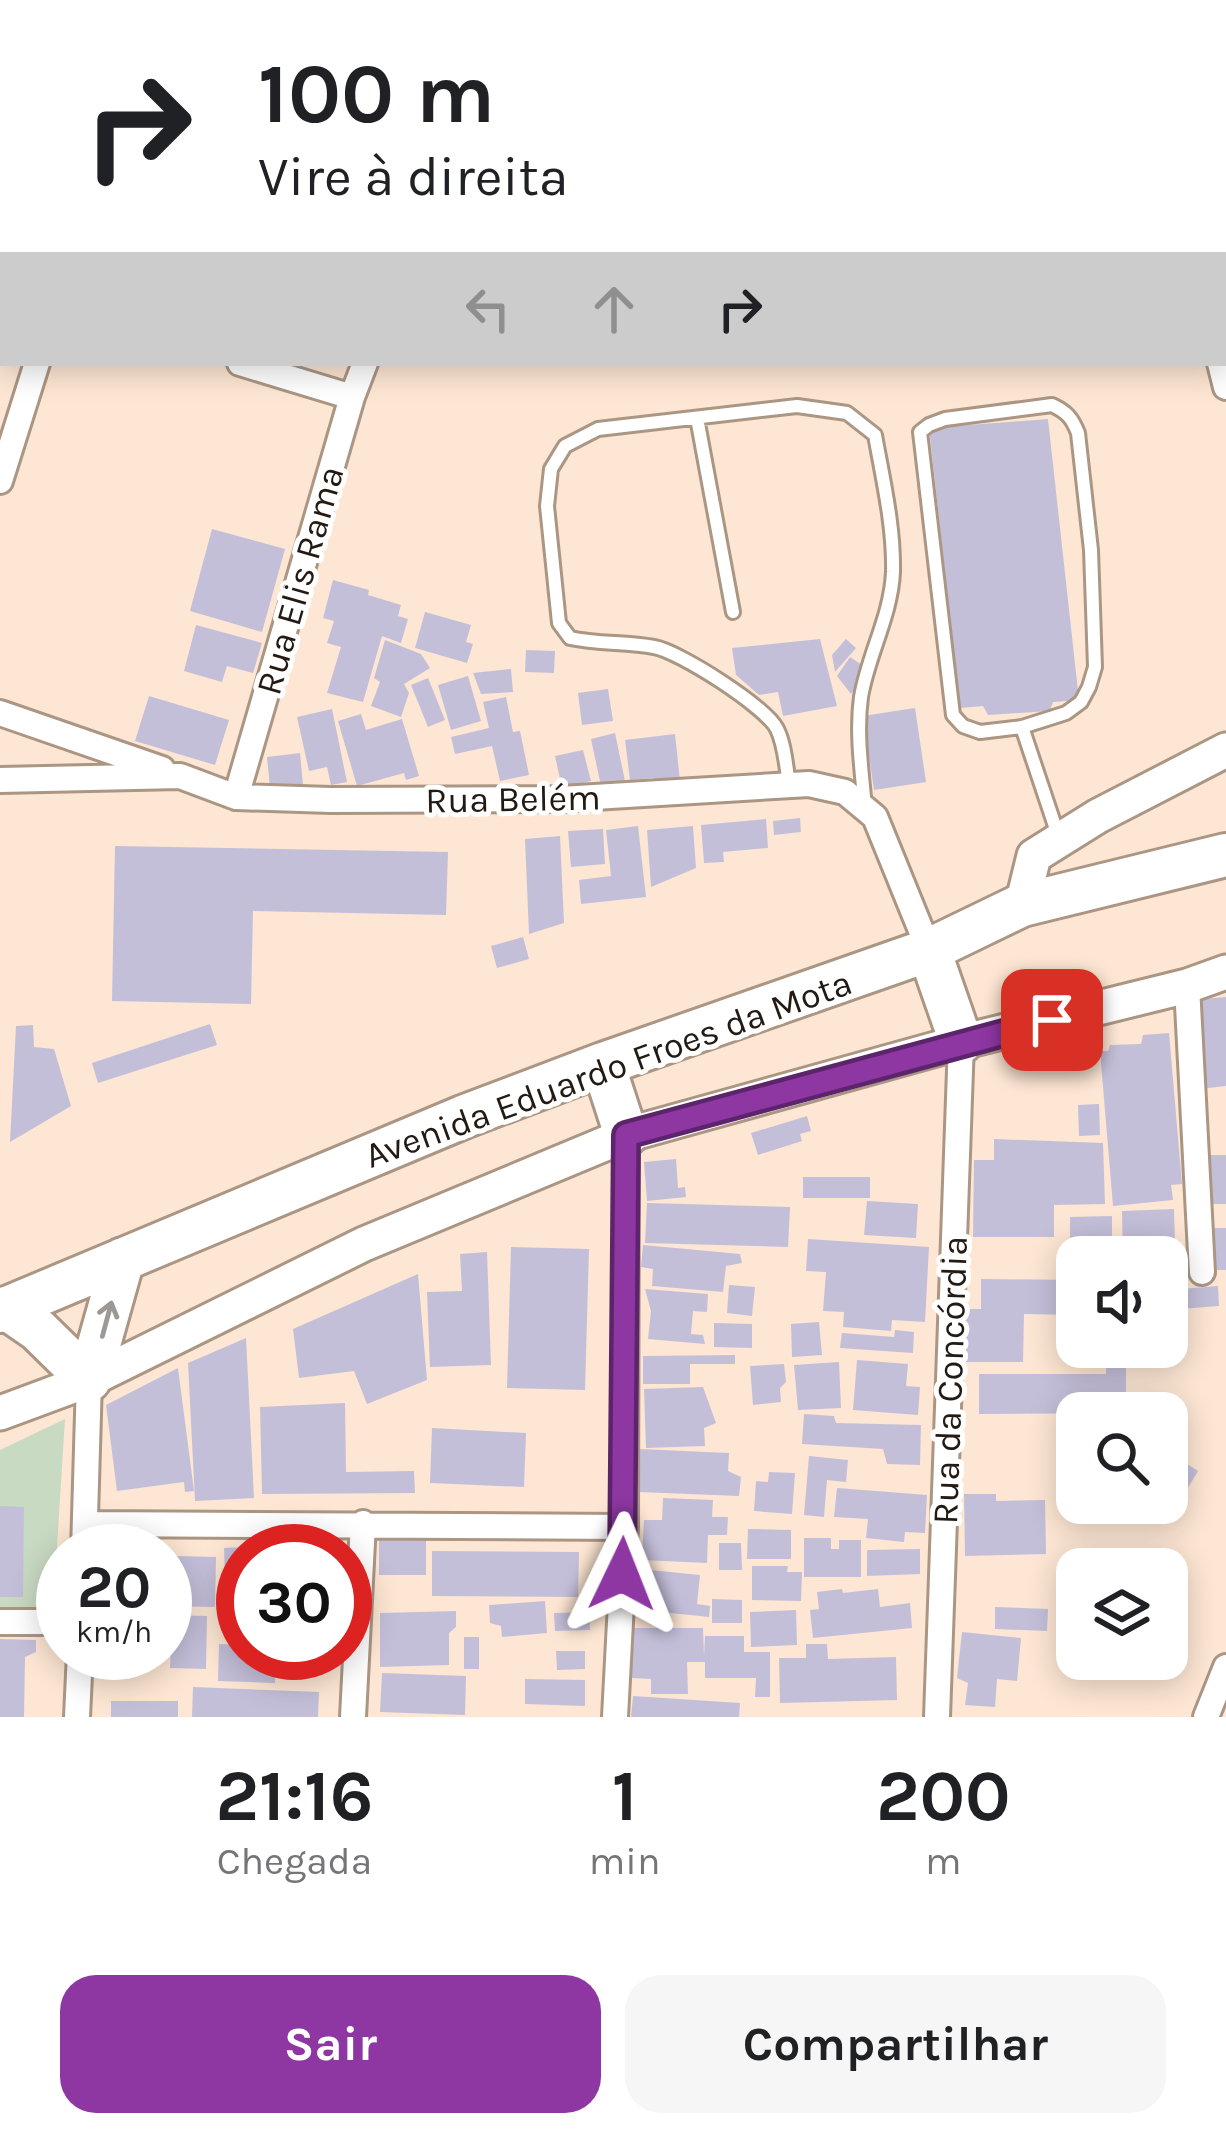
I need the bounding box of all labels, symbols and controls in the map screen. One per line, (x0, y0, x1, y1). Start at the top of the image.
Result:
text: 100 m (258, 45, 495, 143)
icon: right (60, 48, 216, 204)
text: Vire à direita (258, 145, 569, 209)
icon: left (455, 276, 521, 342)
icon: ahead (581, 276, 647, 342)
icon: right (707, 276, 773, 342)
street label: Rua Elis Rama (247, 461, 353, 700)
street label: Rua Belém (425, 776, 601, 822)
street label: Avenida Eduardo Froes da Mota (359, 961, 858, 1177)
pin (1001, 969, 1103, 1071)
icon: arrive (1019, 987, 1085, 1053)
street label: Rua da Concórdia (924, 1235, 976, 1525)
map controls (1056, 1236, 1188, 1680)
button: sound (1056, 1236, 1188, 1368)
one-way arrow (97, 1301, 119, 1339)
button: search (1056, 1392, 1188, 1524)
position arrow (559, 1511, 685, 1637)
speed limit sign: 30 (216, 1524, 372, 1680)
button: layers (1056, 1548, 1188, 1680)
text: 20 (77, 1552, 151, 1622)
text: km/h (76, 1614, 152, 1650)
text: 21:16 (215, 1754, 373, 1838)
text: 1 (612, 1754, 638, 1838)
text: 200 (876, 1754, 1011, 1838)
text: Chegada (217, 1838, 372, 1884)
text: min (589, 1838, 661, 1884)
text: m (925, 1838, 962, 1884)
button: Sair (60, 1975, 601, 2113)
button: Compartilhar (625, 1975, 1166, 2113)

